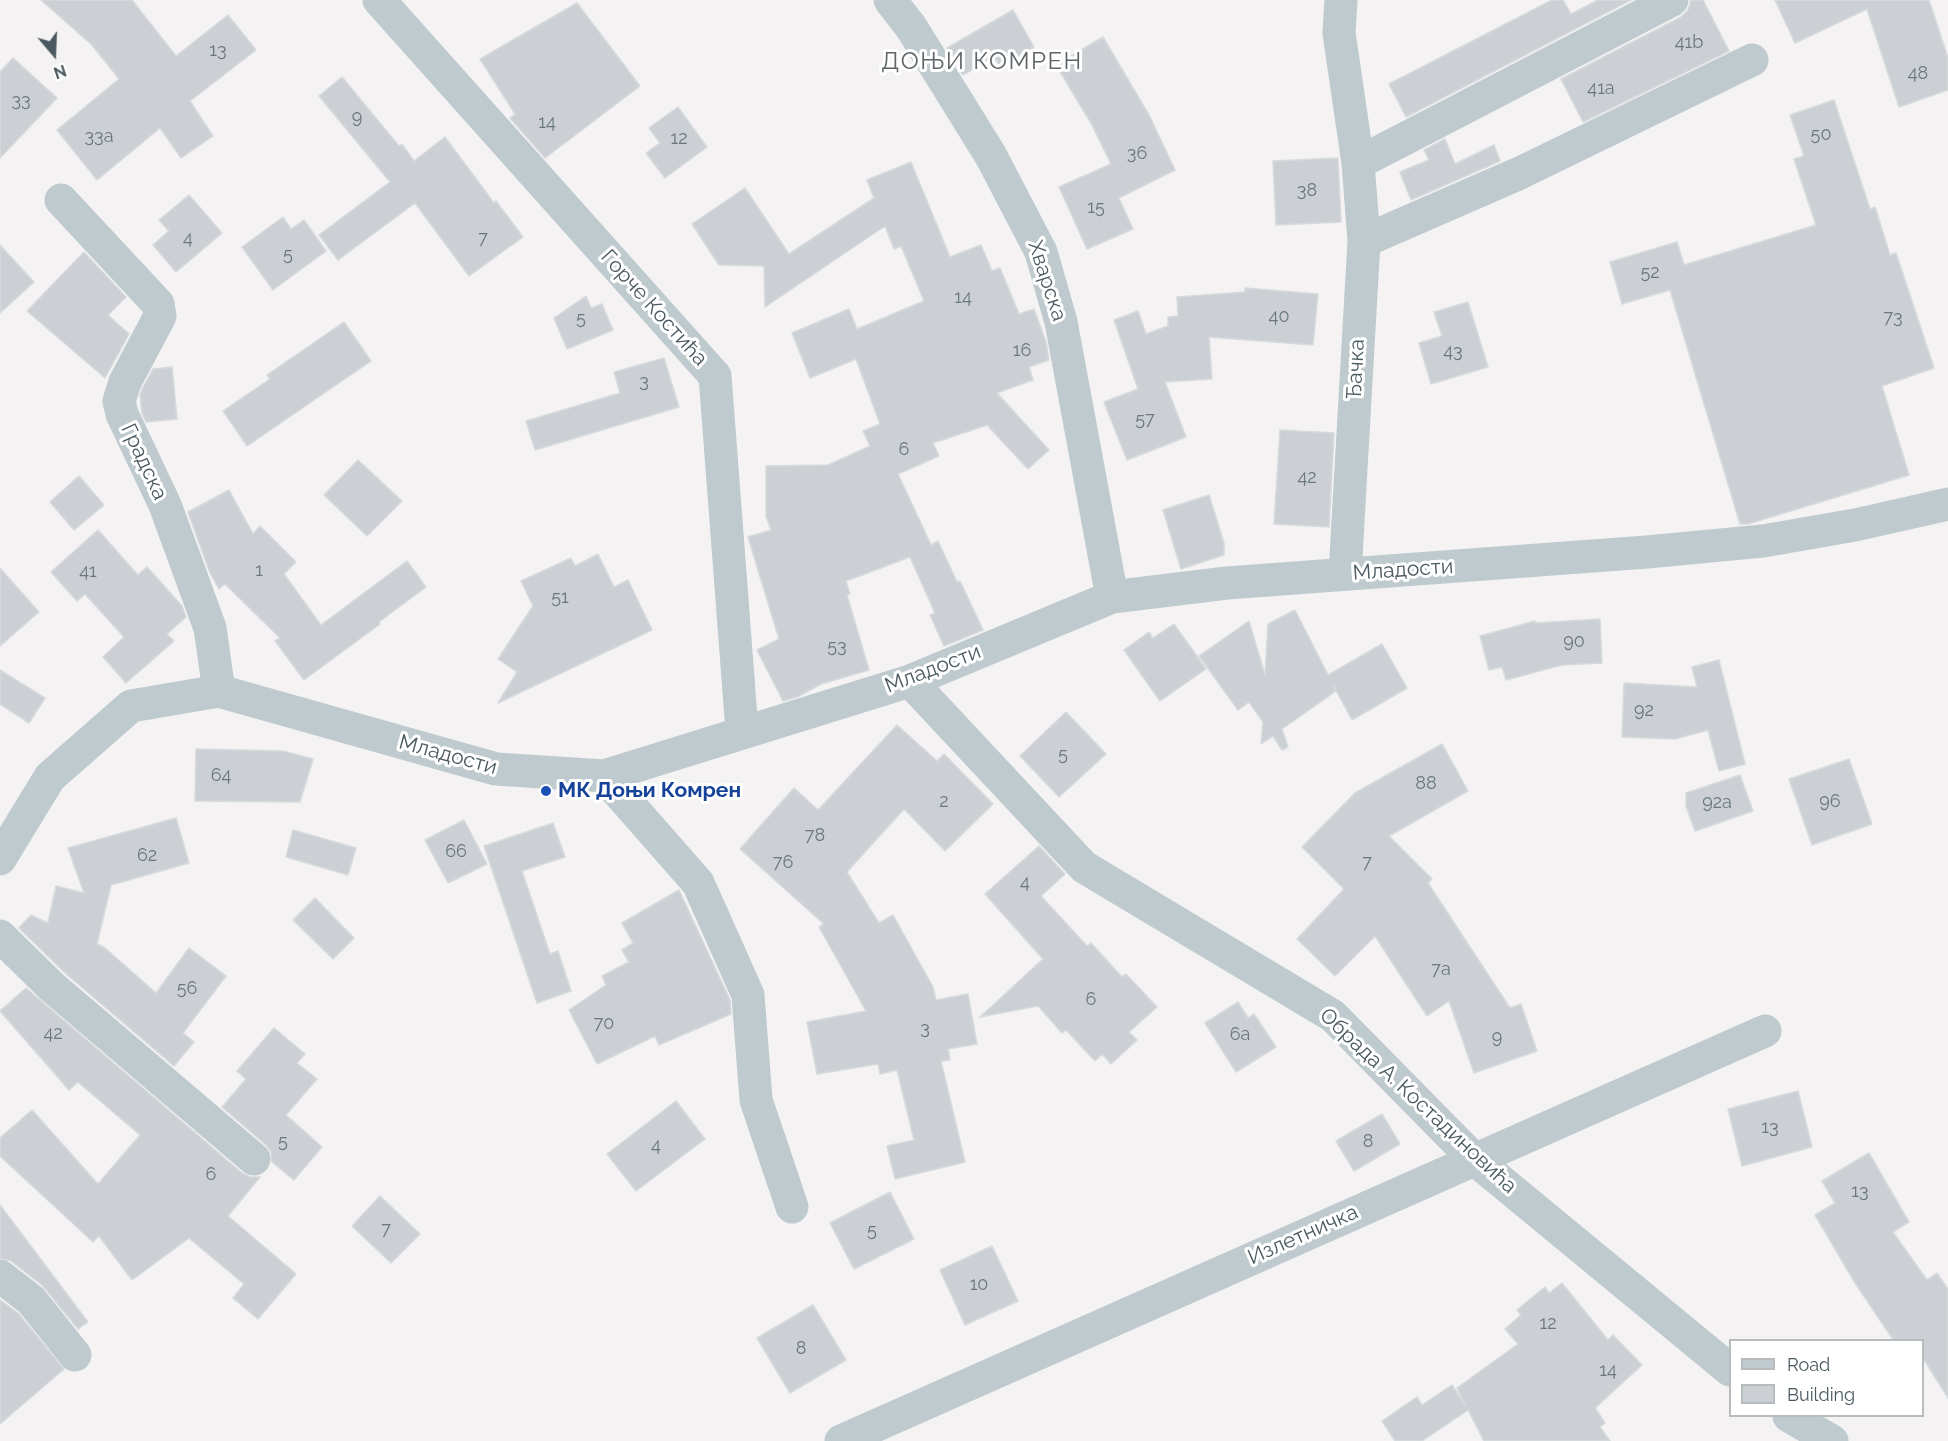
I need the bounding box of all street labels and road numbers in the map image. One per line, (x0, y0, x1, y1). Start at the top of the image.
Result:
street label: Хварска (1022, 238, 1072, 324)
street label: Горче Костића (595, 245, 713, 371)
street label: Ђачка (1342, 338, 1370, 400)
street label: Градска (115, 420, 173, 504)
street label: Младости (1352, 554, 1454, 586)
street label: Младости (882, 639, 984, 699)
street label: Младости (396, 730, 500, 780)
street label: Обрада А. Костадиновића (1314, 1003, 1522, 1199)
street label: Излетничка (1244, 1200, 1362, 1270)

